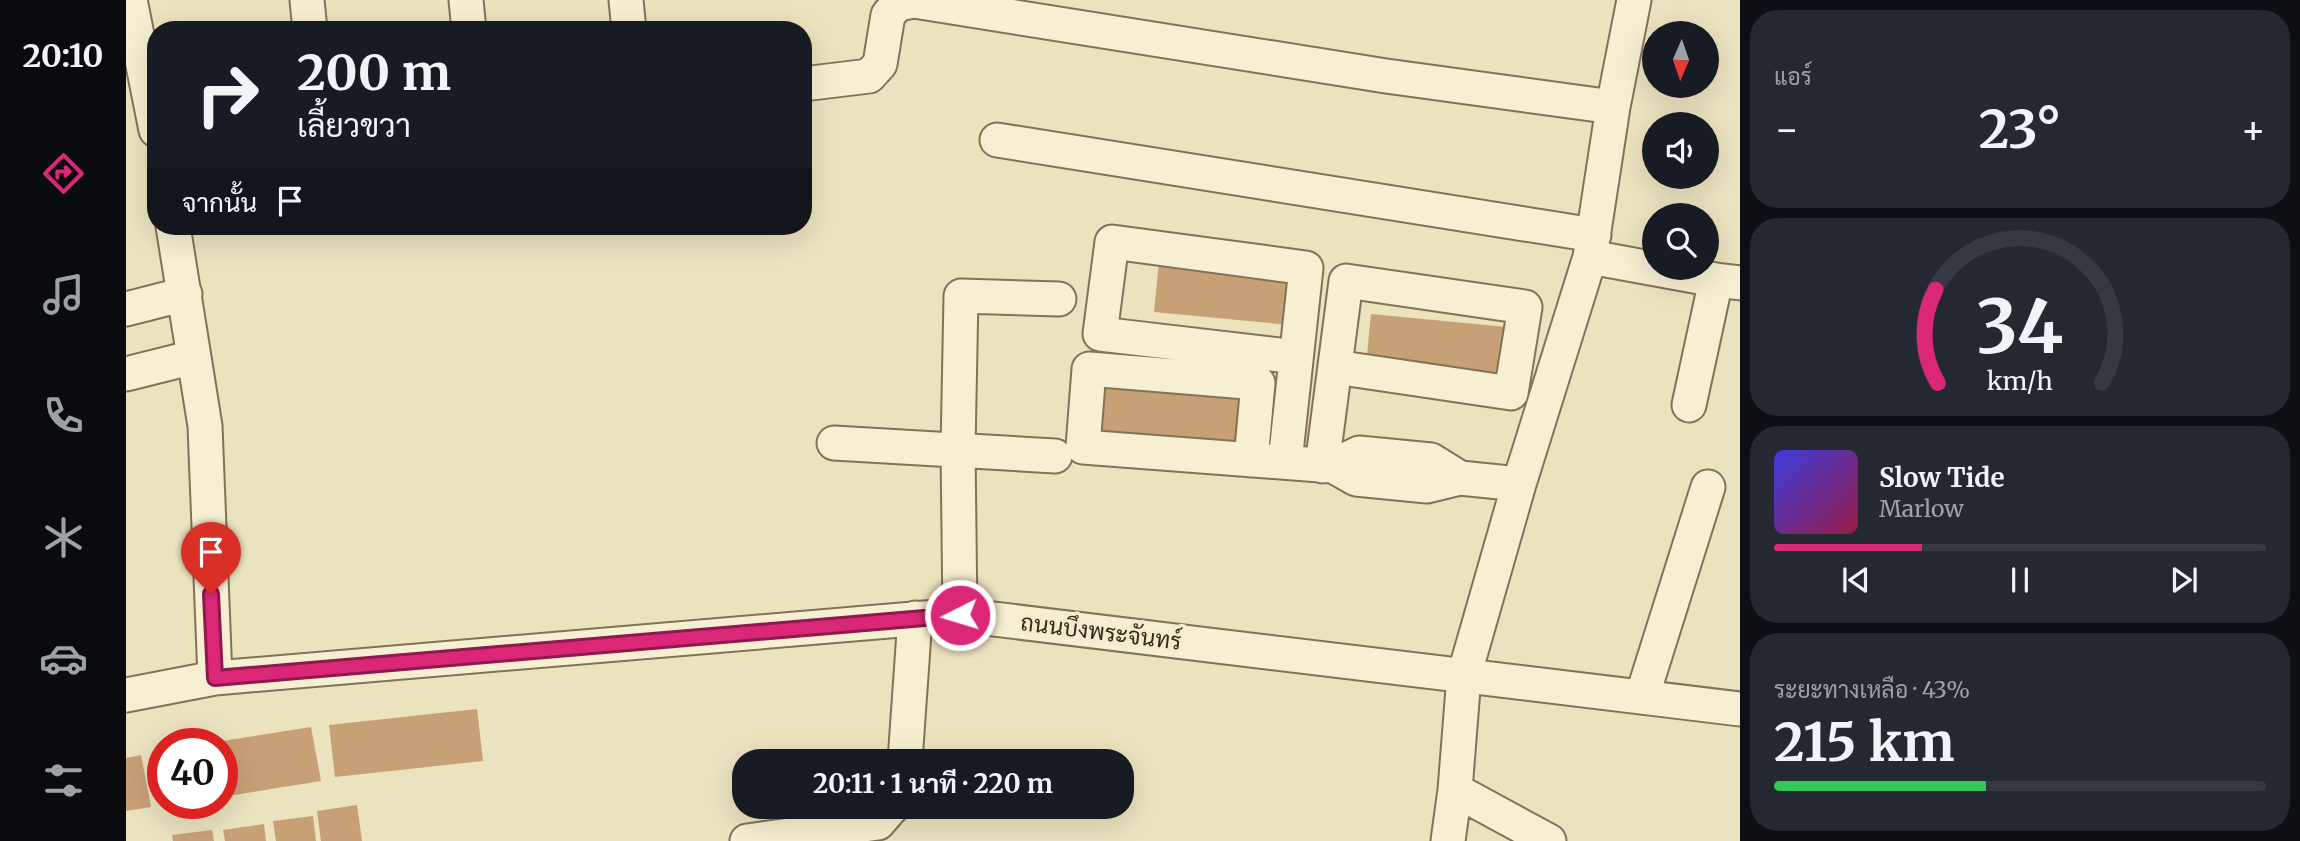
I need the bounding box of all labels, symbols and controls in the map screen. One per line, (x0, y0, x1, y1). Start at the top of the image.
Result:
north arrow (1642, 21, 1718, 98)
map controls (1642, 21, 1719, 280)
text: 20:10 (22, 36, 104, 76)
text: 200 m (297, 42, 451, 103)
icon: right (182, 49, 273, 140)
text: แอร์ (1774, 62, 1812, 91)
text: 23° (1979, 97, 2061, 162)
text: เลี้ยวขวา (297, 106, 411, 146)
text: − (1774, 106, 1799, 153)
text: + (2241, 106, 2266, 153)
button: sound (1642, 112, 1719, 189)
icon: directions (39, 149, 88, 198)
icon: arrive (271, 182, 309, 220)
text: จากนั้น (182, 186, 257, 219)
button: search (1642, 203, 1719, 280)
icon: music (39, 270, 88, 319)
text: 34 (1976, 281, 2064, 373)
text: km/h (1987, 364, 2053, 396)
icon: phone (39, 391, 88, 440)
text: Slow Tide (1879, 461, 2005, 494)
text: Marlow (1879, 494, 1964, 523)
icon: climate (39, 513, 88, 562)
pin (181, 522, 241, 594)
icon: arrive (192, 533, 230, 571)
icon: previous (1837, 561, 1875, 599)
icon: pause (2001, 561, 2039, 599)
icon: next (2165, 561, 2203, 599)
position arrow (923, 578, 997, 652)
street label: ถนนบึงพระจันทร์ (1019, 606, 1183, 656)
icon: car (39, 634, 88, 683)
text: ระยะทางเหลือ · 43% (1774, 675, 1970, 704)
text: 215 km (1774, 710, 1955, 775)
speed limit sign: 40 (147, 728, 238, 819)
icon: filters (39, 756, 88, 805)
text: 20:11 · 1 นาที · 220 m (813, 767, 1053, 800)

